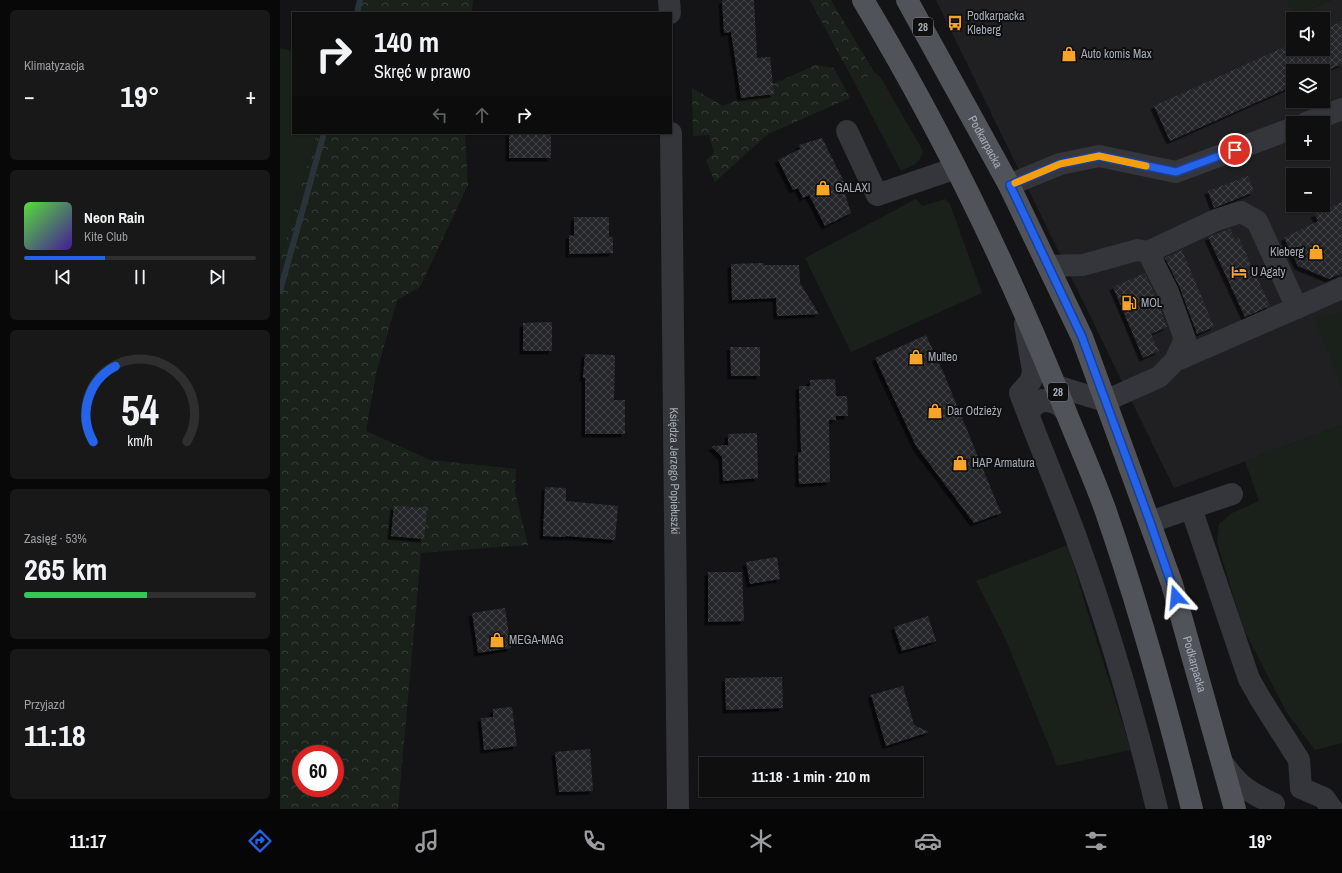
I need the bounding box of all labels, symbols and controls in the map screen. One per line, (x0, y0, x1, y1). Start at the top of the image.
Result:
place label: Podkarpacka Kleberg (967, 8, 1025, 38)
map controls (1286, 12, 1330, 212)
button: sound (1286, 12, 1330, 56)
bus stop icon: Podkarpacka Kleberg (946, 14, 964, 32)
road number: 28 (913, 18, 933, 36)
text: 140 m (374, 23, 439, 61)
icon: right (308, 28, 360, 80)
shop icon: Auto komis Max (1060, 45, 1078, 63)
place label: Auto komis Max (1080, 46, 1152, 62)
text: Klimatyzacja (24, 57, 84, 74)
text: Skręć w prawo (374, 59, 471, 84)
button: layers (1286, 64, 1330, 108)
text: 19° (120, 76, 160, 116)
text: − (24, 81, 35, 111)
text: + (245, 81, 256, 111)
icon: left (429, 104, 451, 126)
icon: ahead (471, 104, 493, 126)
icon: right (513, 104, 535, 126)
street label: Podkarpacka (964, 113, 1006, 171)
button: + (1286, 116, 1330, 160)
pin (1218, 133, 1252, 167)
icon: arrive (1224, 139, 1246, 161)
button: − (1286, 168, 1330, 212)
shop icon: GALAXI (814, 179, 832, 197)
place label: GALAXI (835, 180, 871, 196)
text: Neon Rain (84, 207, 145, 228)
text: Kite Club (84, 228, 128, 245)
shop icon: Kleberg (1307, 243, 1325, 261)
place label: Kleberg (1270, 244, 1305, 260)
hotel icon: U Agaty (1230, 263, 1248, 281)
place label: U Agaty (1251, 264, 1286, 280)
icon: previous (52, 266, 74, 288)
icon: pause (129, 266, 151, 288)
icon: next (206, 266, 228, 288)
fuel station icon: MOL (1120, 294, 1138, 312)
place label: MOL (1141, 295, 1163, 311)
shop icon: Multeo (907, 348, 925, 366)
place label: Multeo (928, 349, 958, 365)
text: 54 (121, 382, 159, 438)
road number: 28 (1048, 383, 1068, 401)
shop icon: Dar Odzieży (926, 402, 944, 420)
place label: Dar Odzieży (947, 403, 1002, 419)
street label: Księdza Jerzego Popiełuszki (666, 407, 683, 535)
text: km/h (127, 431, 153, 450)
shop icon: HAP Armatura (951, 454, 969, 472)
place label: HAP Armatura (972, 455, 1035, 471)
text: Zasięg · 53% (24, 530, 87, 547)
text: 265 km (24, 549, 107, 589)
position arrow (1155, 576, 1197, 618)
shop icon: MEGA-MAG (488, 631, 506, 649)
place label: MEGA-MAG (509, 632, 564, 648)
street label: Podkarpacka (1179, 634, 1210, 695)
text: Przyjazd (24, 696, 65, 713)
text: 11:18 (24, 715, 86, 755)
speed limit sign: 60 (292, 745, 344, 797)
text: 11:18 · 1 min · 210 m (752, 766, 870, 787)
icon: directions (246, 827, 274, 855)
icon: music (413, 827, 441, 855)
icon: phone (580, 827, 608, 855)
icon: climate (747, 827, 775, 855)
icon: car (914, 827, 942, 855)
icon: filters (1082, 827, 1110, 855)
text: 11:17 (70, 829, 107, 854)
text: 19° (1249, 829, 1272, 854)

